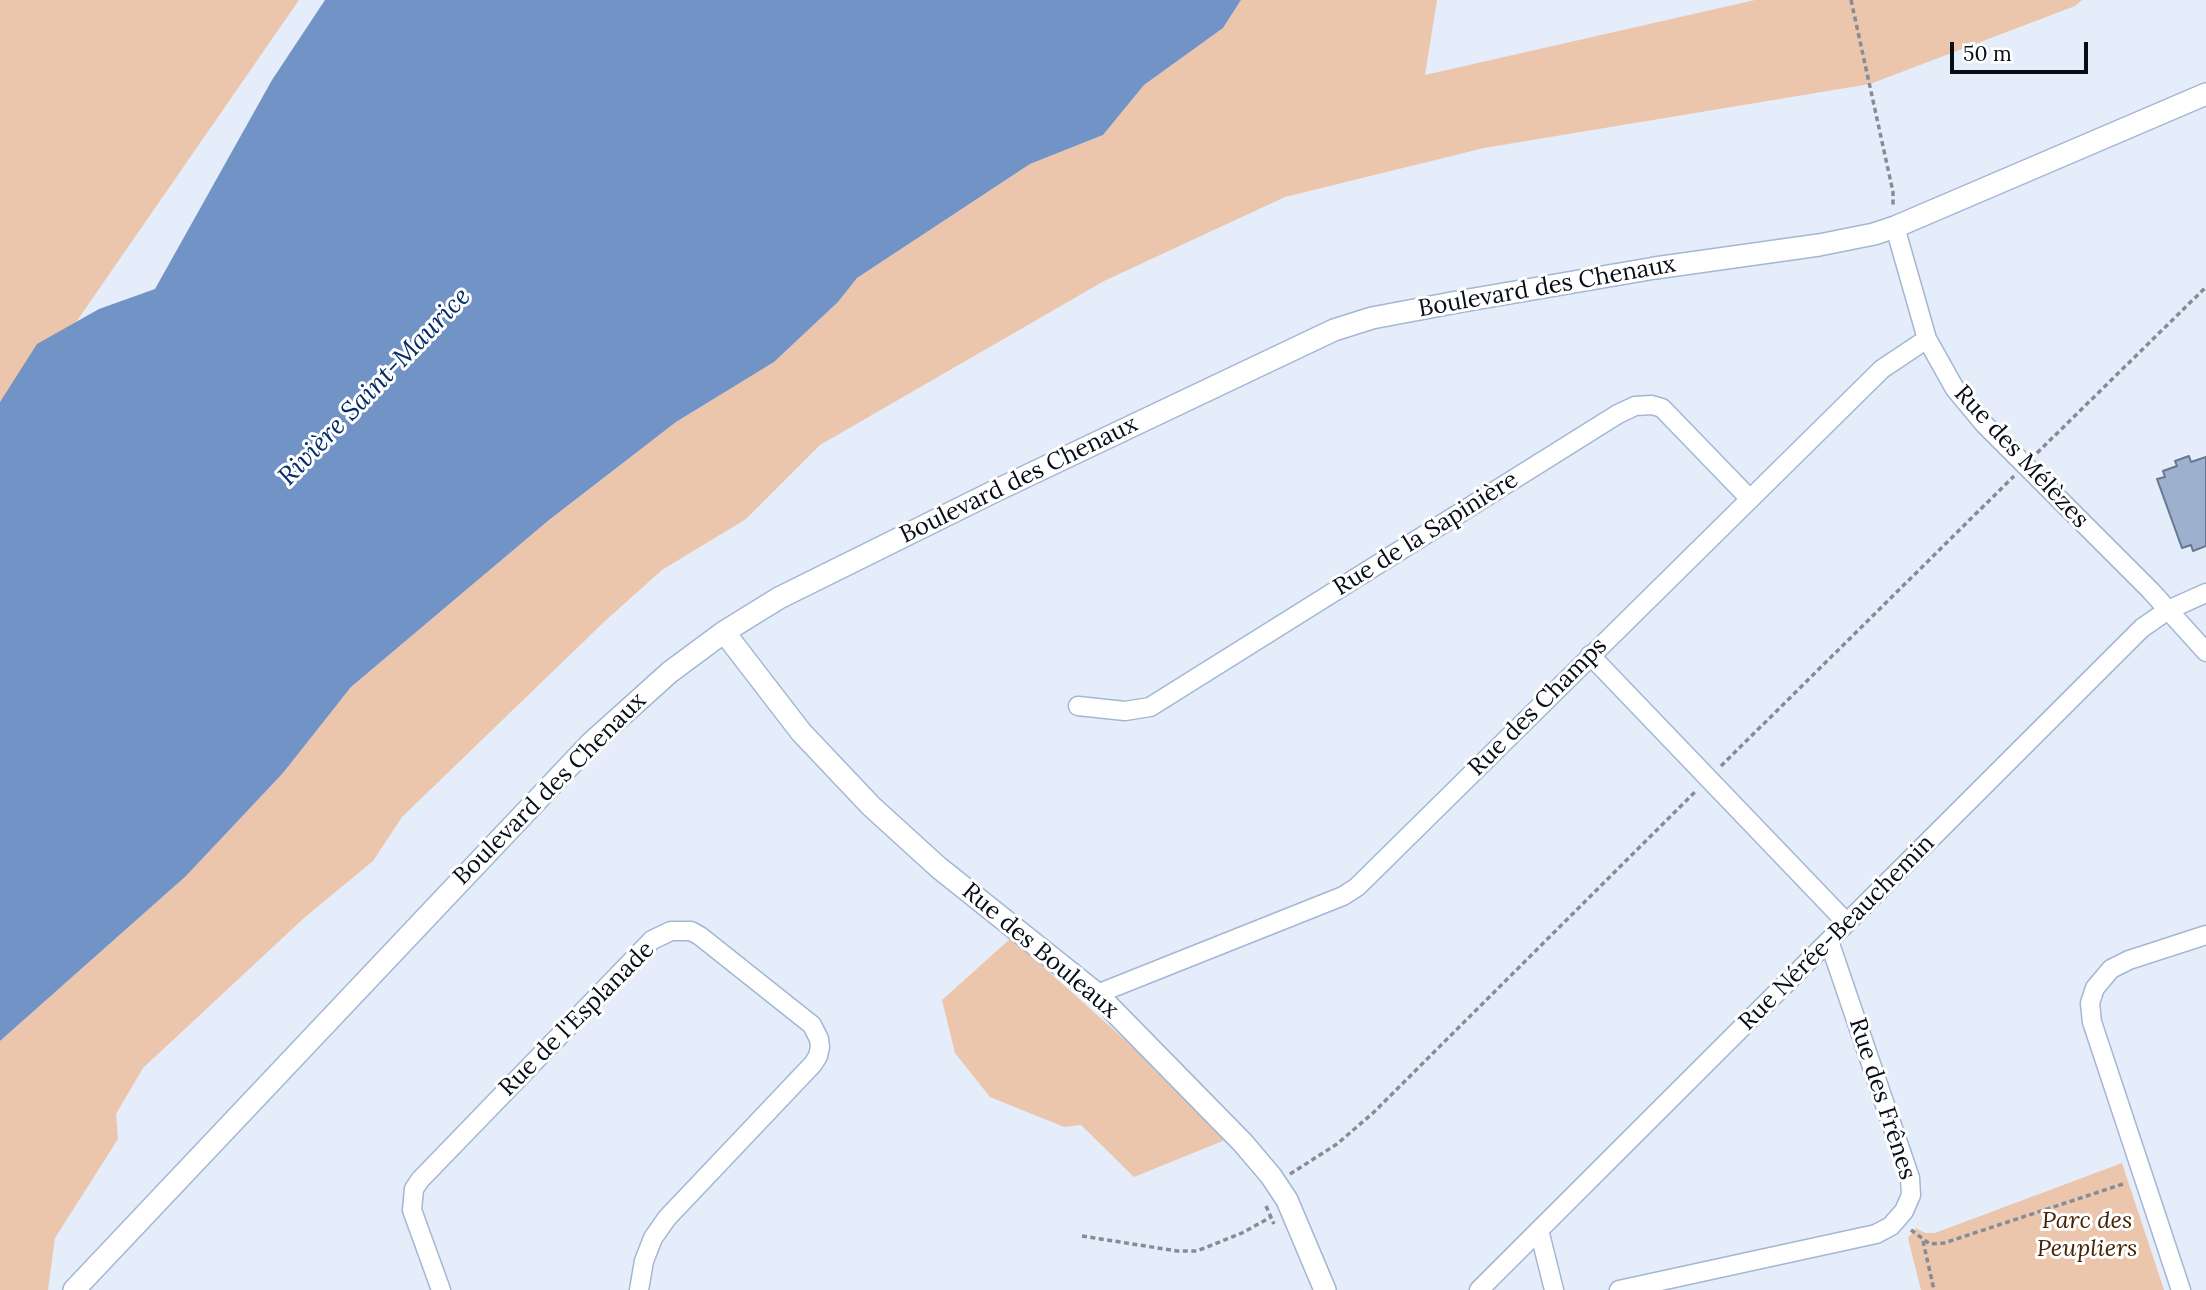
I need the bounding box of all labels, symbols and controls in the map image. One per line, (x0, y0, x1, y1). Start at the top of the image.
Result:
scale bar (1954, 28, 2092, 72)
text: 50 m (1963, 40, 2012, 67)
street label: Boulevard des Chenaux (1416, 250, 1678, 324)
water label: Rivière Saint-Maurice (272, 282, 478, 492)
street label: Rue des Mélèzes (1948, 380, 2094, 534)
street label: Boulevard des Chenaux (896, 410, 1142, 550)
street label: Rue de la Sapinière (1328, 466, 1524, 602)
street label: Rue des Champs (1463, 632, 1613, 782)
street label: Boulevard des Chenaux (448, 687, 652, 891)
street label: Rue Nérée-Beauchemin (1733, 829, 1941, 1037)
street label: Rue des Bouleaux (956, 877, 1124, 1025)
street label: Rue de l'Esplanade (493, 935, 661, 1103)
street label: Rue des Frênes (1842, 1015, 1922, 1183)
park label: Parc des Peupliers (2037, 1207, 2137, 1263)

